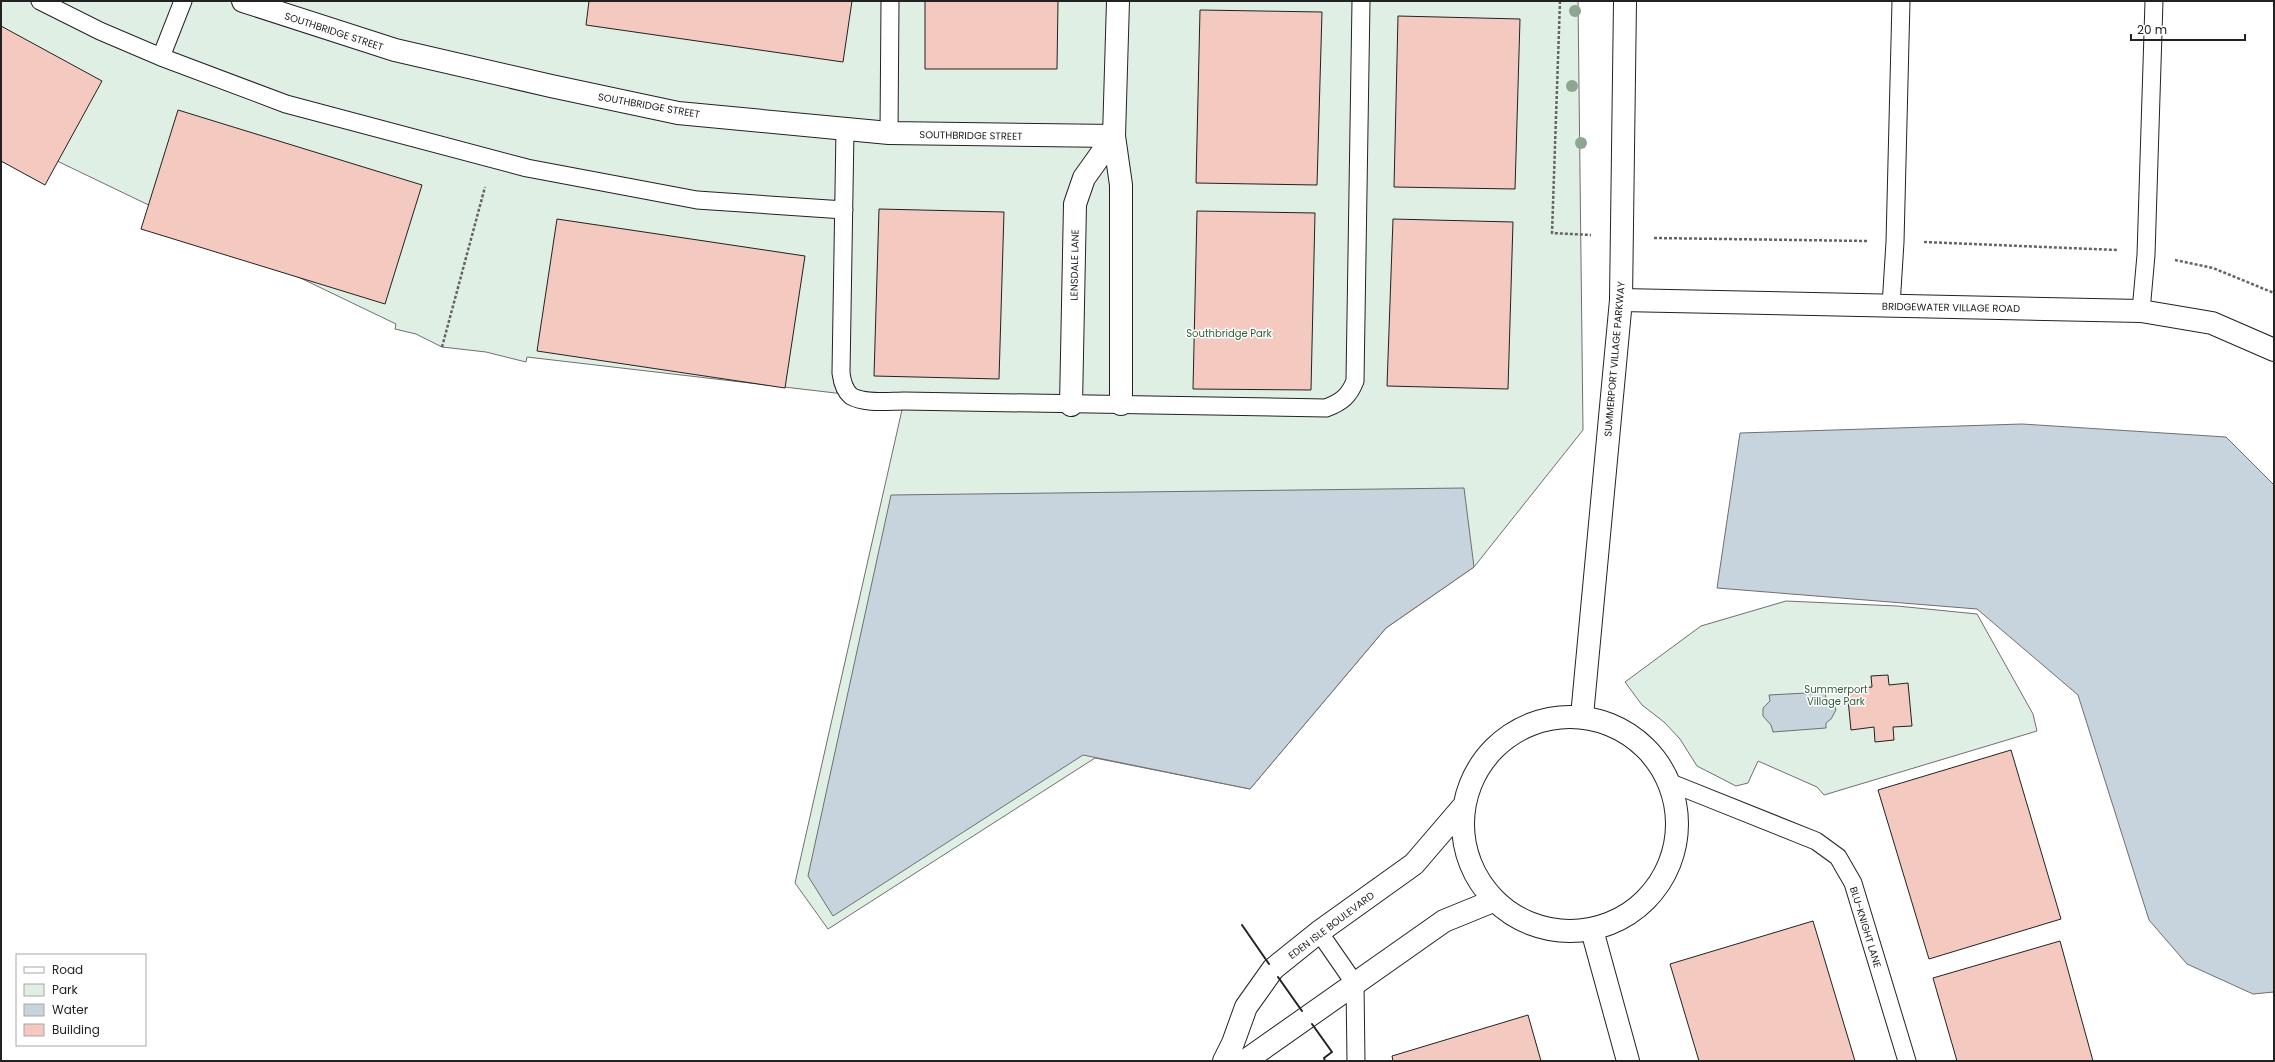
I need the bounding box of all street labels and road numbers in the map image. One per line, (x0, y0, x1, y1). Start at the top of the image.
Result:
street label: SOUTHBRIDGE STREET (282, 8, 386, 55)
street label: SOUTHBRIDGE STREET (597, 89, 702, 122)
street label: SOUTHBRIDGE STREET (919, 127, 1023, 144)
street label: LENSDALE LANE (1066, 229, 1083, 301)
street label: SUMMERPORT VILLAGE PARKWAY (1600, 281, 1629, 437)
street label: BRIDGEWATER VILLAGE ROAD (1882, 299, 2020, 316)
street label: BLU-KNIGHT LANE (1846, 885, 1885, 970)
street label: EDEN ISLE BOULEVARD (1285, 888, 1377, 963)

